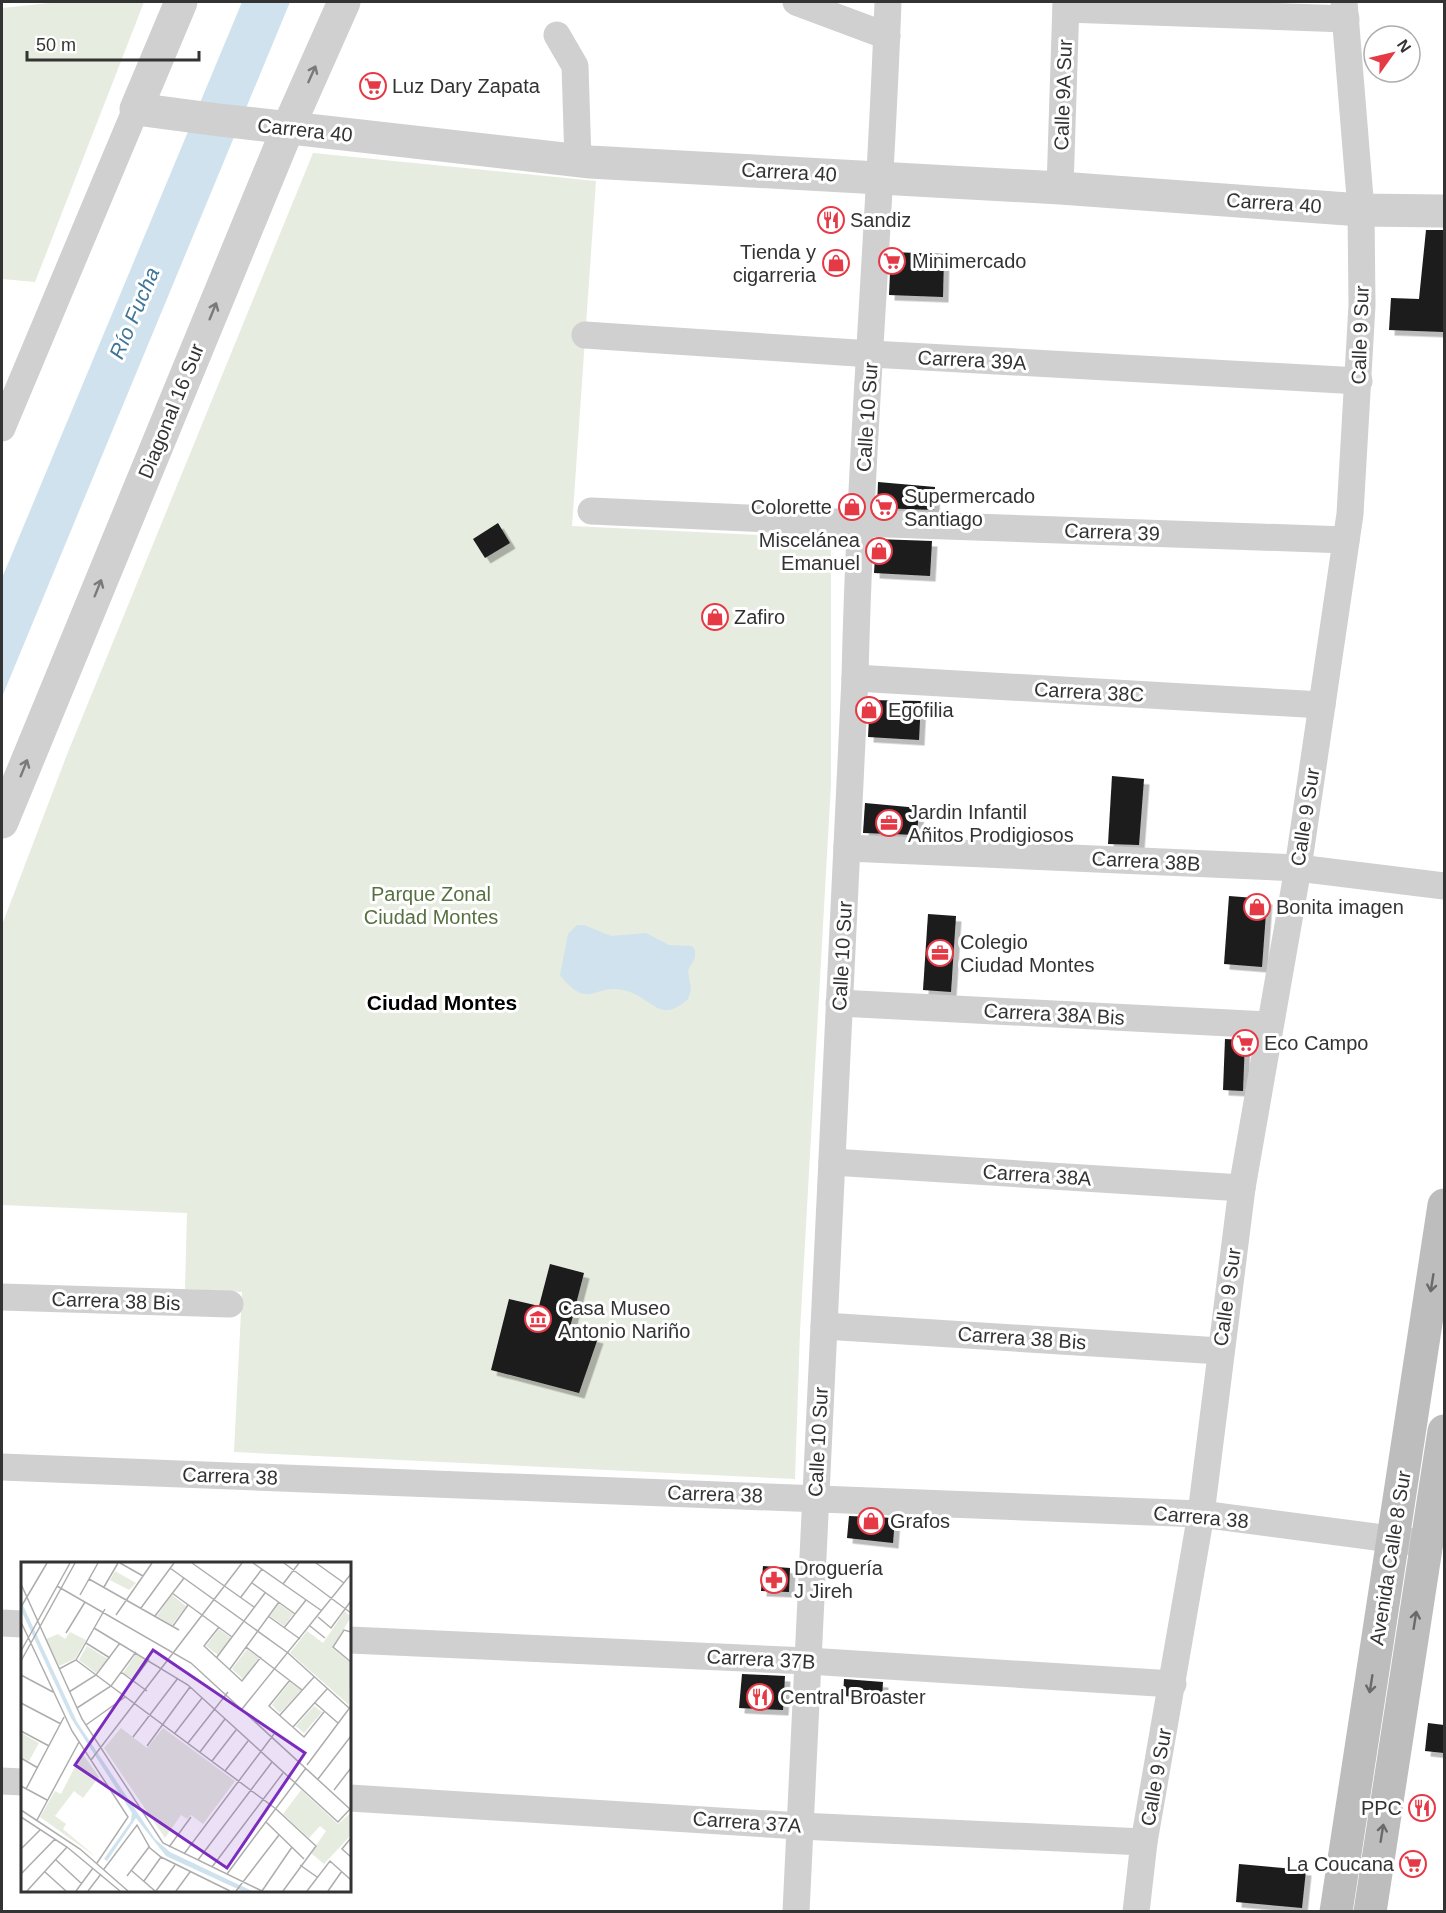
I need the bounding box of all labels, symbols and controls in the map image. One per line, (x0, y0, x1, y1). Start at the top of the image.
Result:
scale bar (27, 24, 200, 62)
north arrow (1362, 24, 1422, 84)
text: 50 m (36, 35, 76, 55)
text: N (1394, 36, 1414, 55)
street label: Calle 9A Sur (1050, 39, 1076, 151)
one-way arrow (307, 66, 318, 84)
supermarket icon: Luz Dary Zapata (358, 71, 388, 101)
place label: Luz Dary Zapata (392, 75, 541, 97)
street label: Carrera 40 (256, 114, 354, 146)
street label: Carrera 40 (741, 159, 837, 185)
street label: Carrera 40 (1226, 189, 1322, 217)
restaurant icon: Sandiz (816, 205, 846, 235)
place label: Sandiz (850, 209, 911, 231)
place label: Tienda y cigarreria (733, 241, 817, 286)
supermarket icon: Minimercado (877, 246, 907, 276)
shop icon: Tienda y cigarreria (821, 248, 851, 278)
place label: Minimercado (912, 250, 1026, 272)
water label: Río Fucha (104, 264, 164, 362)
street label: Calle 9 Sur (1347, 285, 1373, 385)
one-way arrow (208, 302, 219, 320)
street label: Diagonal 16 Sur (134, 340, 208, 482)
street label: Carrera 39A (917, 346, 1028, 374)
street label: Calle 10 Sur (852, 361, 882, 473)
place label: Supermercado Santiago (904, 485, 1035, 530)
shop icon: Colorette (837, 492, 867, 522)
supermarket icon: Supermercado Santiago (869, 492, 899, 522)
place label: Colorette (751, 496, 832, 518)
street label: Carrera 39 (1064, 519, 1160, 545)
place label: Miscelánea Emanuel (759, 529, 861, 574)
shop icon: Miscelánea Emanuel (864, 536, 894, 566)
one-way arrow (93, 579, 104, 598)
shop icon: Zafiro (700, 602, 730, 632)
place label: Zafiro (734, 606, 785, 628)
street label: Carrera 38C (1033, 678, 1145, 706)
shop icon: Egofilia (854, 695, 884, 725)
place label: Egofilia (888, 699, 954, 721)
one-way arrow (19, 760, 30, 778)
street label: Calle 9 Sur (1286, 766, 1324, 868)
place label: Jardin Infantil Añitos Prodigiosos (908, 801, 1074, 846)
office icon: Jardin Infantil Añitos Prodigiosos (874, 808, 904, 838)
street label: Carrera 38B (1091, 847, 1201, 875)
park label: Parque Zonal Ciudad Montes (364, 883, 498, 928)
shop icon: Bonita imagen (1242, 892, 1272, 922)
place label: Bonita imagen (1276, 896, 1404, 918)
street label: Calle 10 Sur (828, 900, 856, 1012)
place label: Colegio Ciudad Montes (960, 931, 1095, 976)
office icon: Colegio Ciudad Montes (925, 938, 955, 968)
district label: Ciudad Montes (367, 991, 517, 1014)
street label: Carrera 38A Bis (983, 999, 1125, 1029)
supermarket icon: Eco Campo (1230, 1028, 1260, 1058)
place label: Eco Campo (1264, 1032, 1369, 1054)
street label: Carrera 38A (982, 1160, 1093, 1190)
street label: Calle 9 Sur (1209, 1246, 1245, 1348)
one-way arrow (1427, 1273, 1438, 1293)
street label: Carrera 38 Bis (51, 1288, 181, 1314)
place label: Casa Museo Antonio Nariño (558, 1297, 690, 1342)
museum icon: Casa Museo Antonio Nariño (523, 1304, 553, 1334)
street label: Carrera 38 Bis (957, 1323, 1087, 1353)
street label: Calle 10 Sur (804, 1386, 832, 1498)
street label: Carrera 38 (182, 1463, 278, 1489)
street label: Avenida Calle 8 Sur (1365, 1469, 1415, 1647)
street label: Carrera 38 (667, 1481, 763, 1507)
street label: Carrera 38 (1152, 1502, 1250, 1532)
shop icon: Grafos (856, 1506, 886, 1536)
place label: Grafos (890, 1510, 950, 1532)
place label: Droguería J Jireh (794, 1557, 884, 1602)
inset map (21, 1562, 351, 1892)
pharmacy icon: Droguería J Jireh (759, 1565, 789, 1595)
one-way arrow (1410, 1610, 1421, 1630)
street label: Carrera 37B (706, 1645, 816, 1673)
one-way arrow (1365, 1673, 1376, 1693)
restaurant icon: Central Broaster (745, 1682, 775, 1712)
place label: Central Broaster (780, 1686, 926, 1708)
street label: Calle 9 Sur (1137, 1726, 1175, 1828)
restaurant icon: PPC (1407, 1793, 1437, 1823)
place label: PPC (1361, 1797, 1402, 1819)
street label: Carrera 37A (692, 1807, 803, 1837)
one-way arrow (1376, 1824, 1387, 1843)
supermarket icon: La Coucana (1398, 1849, 1428, 1879)
place label: La Coucana (1286, 1853, 1395, 1875)

